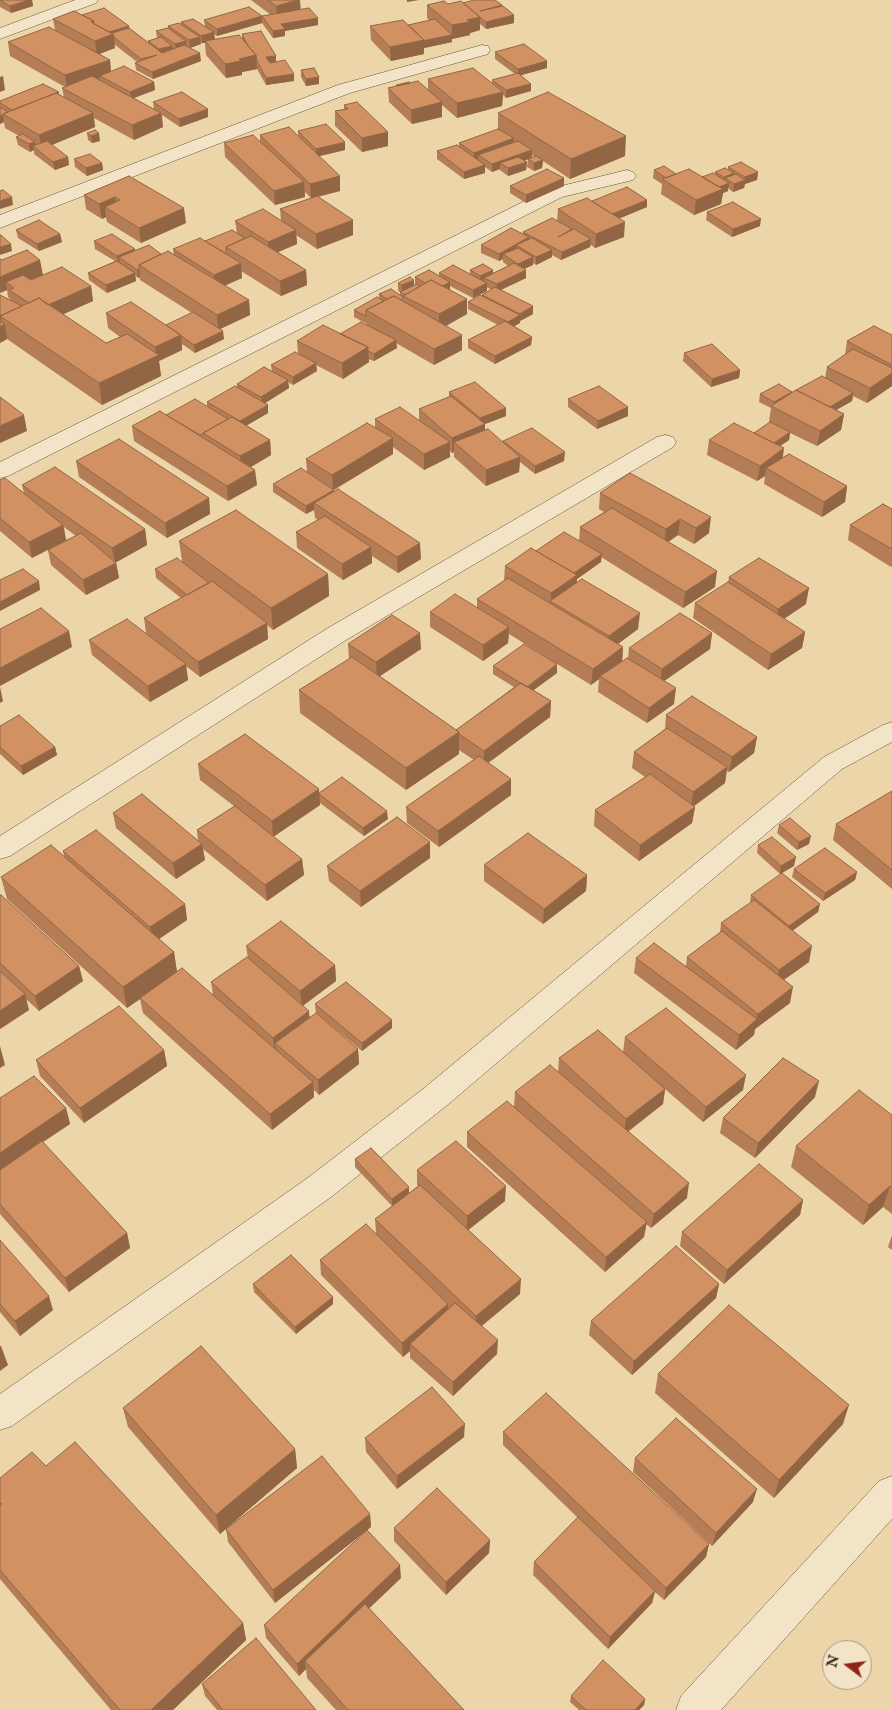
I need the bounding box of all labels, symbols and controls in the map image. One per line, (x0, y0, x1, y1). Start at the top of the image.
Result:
north arrow (822, 1640, 872, 1690)
text: N (823, 1653, 844, 1670)

